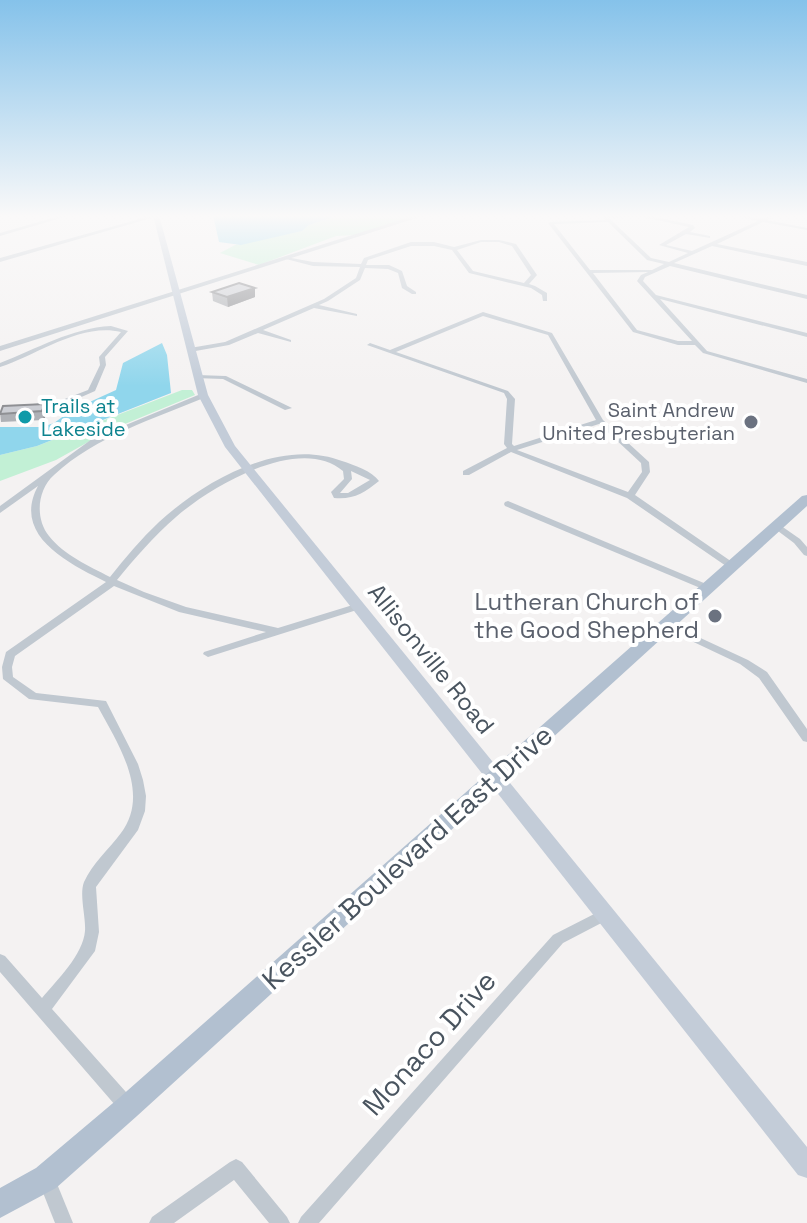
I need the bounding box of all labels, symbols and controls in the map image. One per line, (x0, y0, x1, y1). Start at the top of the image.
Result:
place label: Trails at Lakeside (41, 393, 126, 442)
place label: Saint Andrew United Presbyterian (542, 397, 735, 446)
marker: Trails at Lakeside (16, 408, 34, 426)
marker: Saint Andrew United Presbyterian (742, 413, 760, 431)
street label: Allisonville Road (361, 577, 501, 740)
place label: Lutheran Church of the Good Shepherd (474, 586, 699, 645)
marker: Lutheran Church of the Good Shepherd (706, 607, 724, 625)
street label: Kessler Boulevard East Drive (254, 717, 560, 997)
street label: Monaco Drive (354, 963, 504, 1123)

